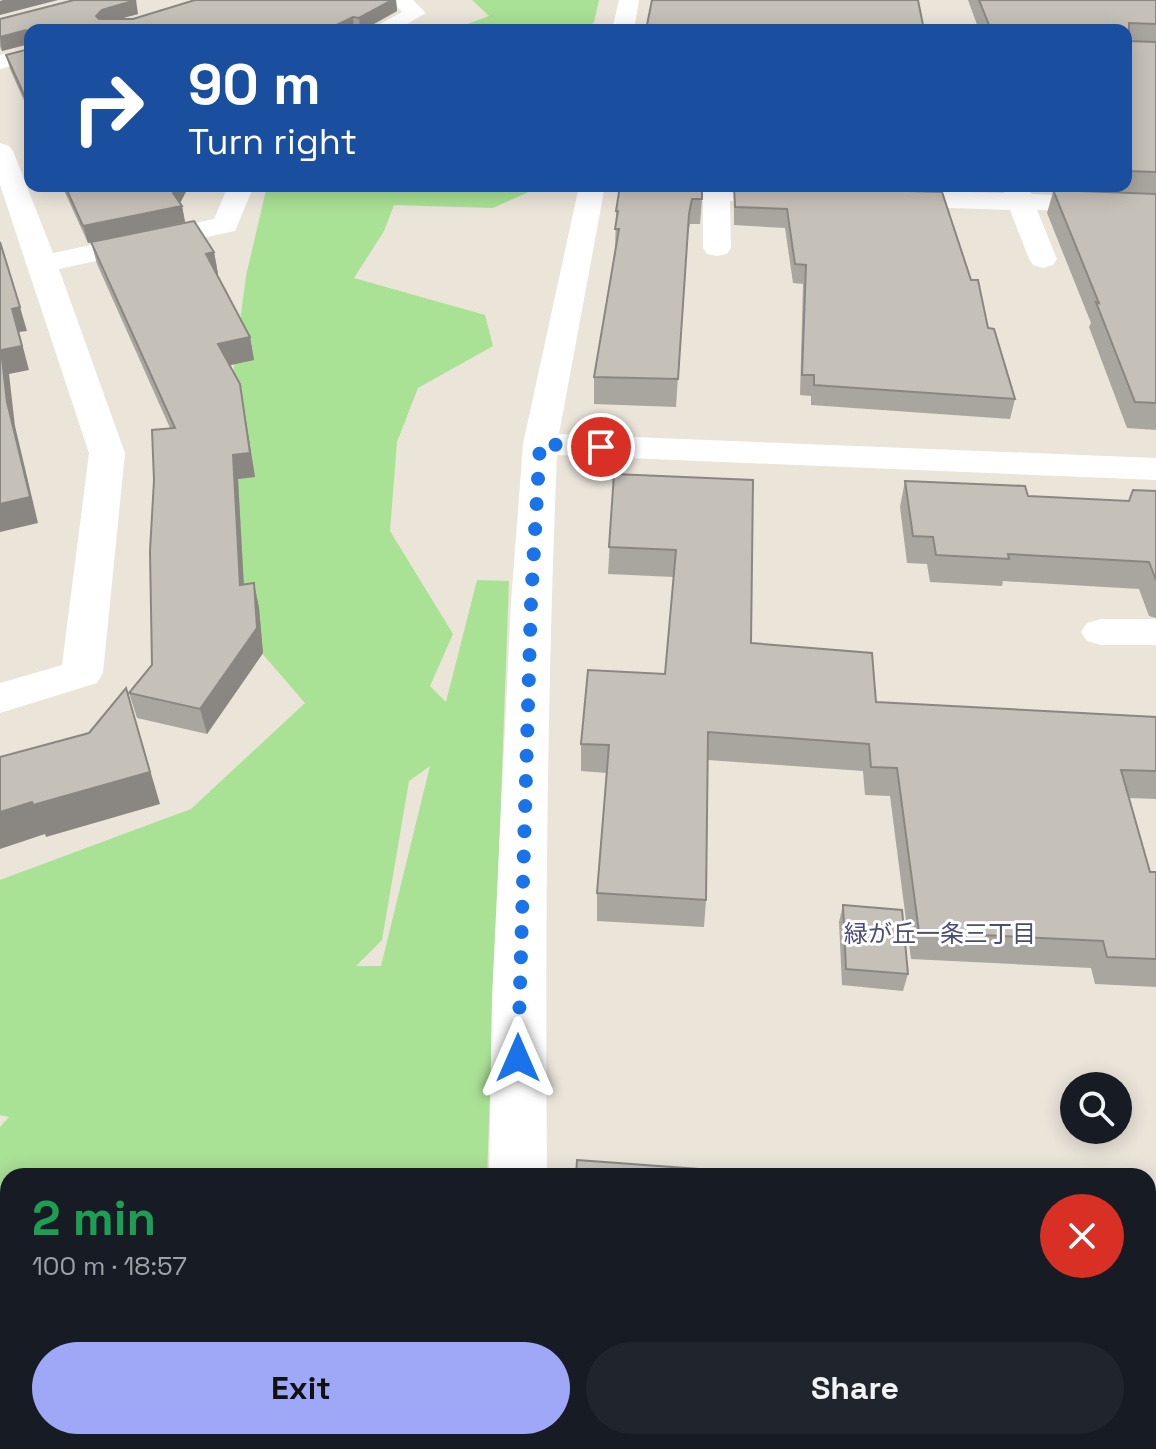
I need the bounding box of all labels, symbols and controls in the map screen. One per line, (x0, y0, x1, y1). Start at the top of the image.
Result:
text: 90 m (188, 49, 321, 120)
icon: right (56, 56, 160, 160)
text: Turn right (188, 119, 357, 165)
pin (567, 413, 635, 481)
icon: arrive (579, 425, 623, 469)
district label: 緑が丘一条三丁目 (844, 918, 1036, 949)
position arrow (476, 1016, 560, 1100)
map controls (1060, 1072, 1132, 1144)
button: search (1060, 1072, 1132, 1144)
text: 2 min (32, 1188, 156, 1249)
button: close (1040, 1194, 1124, 1278)
text: 100 m · 18:57 (32, 1249, 187, 1283)
button: Exit (32, 1342, 570, 1434)
button: Share (586, 1342, 1124, 1434)

